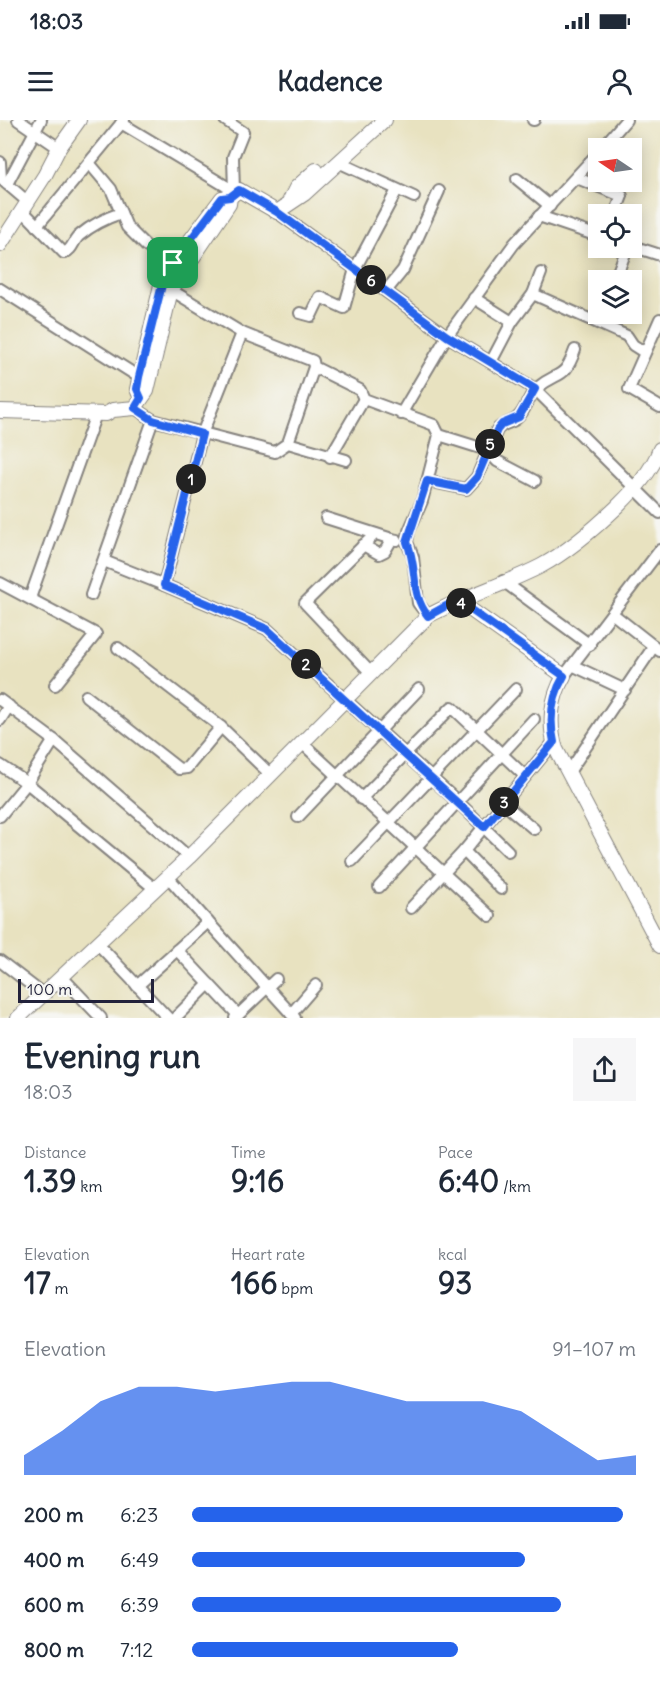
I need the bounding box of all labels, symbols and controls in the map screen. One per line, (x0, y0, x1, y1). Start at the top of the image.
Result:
text: 18:03 (30, 7, 83, 35)
text: Kadence (277, 64, 383, 98)
icon: menu (24, 65, 57, 98)
icon: person (603, 65, 636, 98)
north arrow (588, 138, 642, 192)
map controls (588, 138, 642, 324)
button: locate (588, 204, 642, 258)
pin (147, 237, 198, 288)
icon: arrive (156, 246, 189, 279)
pin: 6 (356, 265, 386, 295)
text: 6 (366, 270, 376, 290)
button: layers (588, 270, 642, 324)
pin: 5 (475, 429, 505, 459)
text: 5 (485, 434, 495, 454)
pin: 1 (176, 464, 206, 494)
text: 1 (188, 469, 194, 489)
pin: 4 (446, 588, 476, 618)
text: 4 (456, 593, 466, 613)
pin: 2 (291, 649, 321, 679)
text: 2 (302, 654, 310, 674)
pin: 3 (489, 787, 519, 817)
text: 3 (499, 792, 509, 812)
scale bar (18, 976, 154, 1004)
text: 100 m (27, 979, 72, 999)
text: Evening run (24, 1035, 200, 1077)
button: share (573, 1038, 636, 1101)
text: 18:03 (24, 1079, 73, 1104)
text: Distance (24, 1142, 86, 1162)
text: Time (231, 1142, 266, 1162)
text: Pace (438, 1142, 473, 1162)
text: 1.39 (24, 1162, 76, 1200)
text: 9:16 (231, 1162, 284, 1200)
text: 6:40 (438, 1162, 499, 1200)
text: km (76, 1176, 102, 1196)
text: /km (499, 1176, 531, 1196)
text: Elevation (24, 1244, 90, 1264)
text: Heart rate (231, 1244, 305, 1264)
text: kcal (438, 1244, 467, 1264)
text: 17 (24, 1264, 51, 1302)
text: 166 (231, 1264, 278, 1302)
text: 93 (438, 1264, 472, 1302)
text: m (51, 1278, 68, 1298)
text: bpm (278, 1278, 313, 1298)
text: Elevation (24, 1336, 106, 1361)
text: 91–107 m (552, 1336, 636, 1361)
text: 200 m (24, 1502, 84, 1527)
text: 6:23 (120, 1502, 158, 1527)
text: 400 m (24, 1547, 84, 1572)
text: 6:49 (120, 1547, 159, 1572)
text: 600 m (24, 1592, 84, 1617)
text: 6:39 (120, 1592, 159, 1617)
text: 800 m (24, 1637, 84, 1662)
text: 7:12 (120, 1637, 153, 1662)

